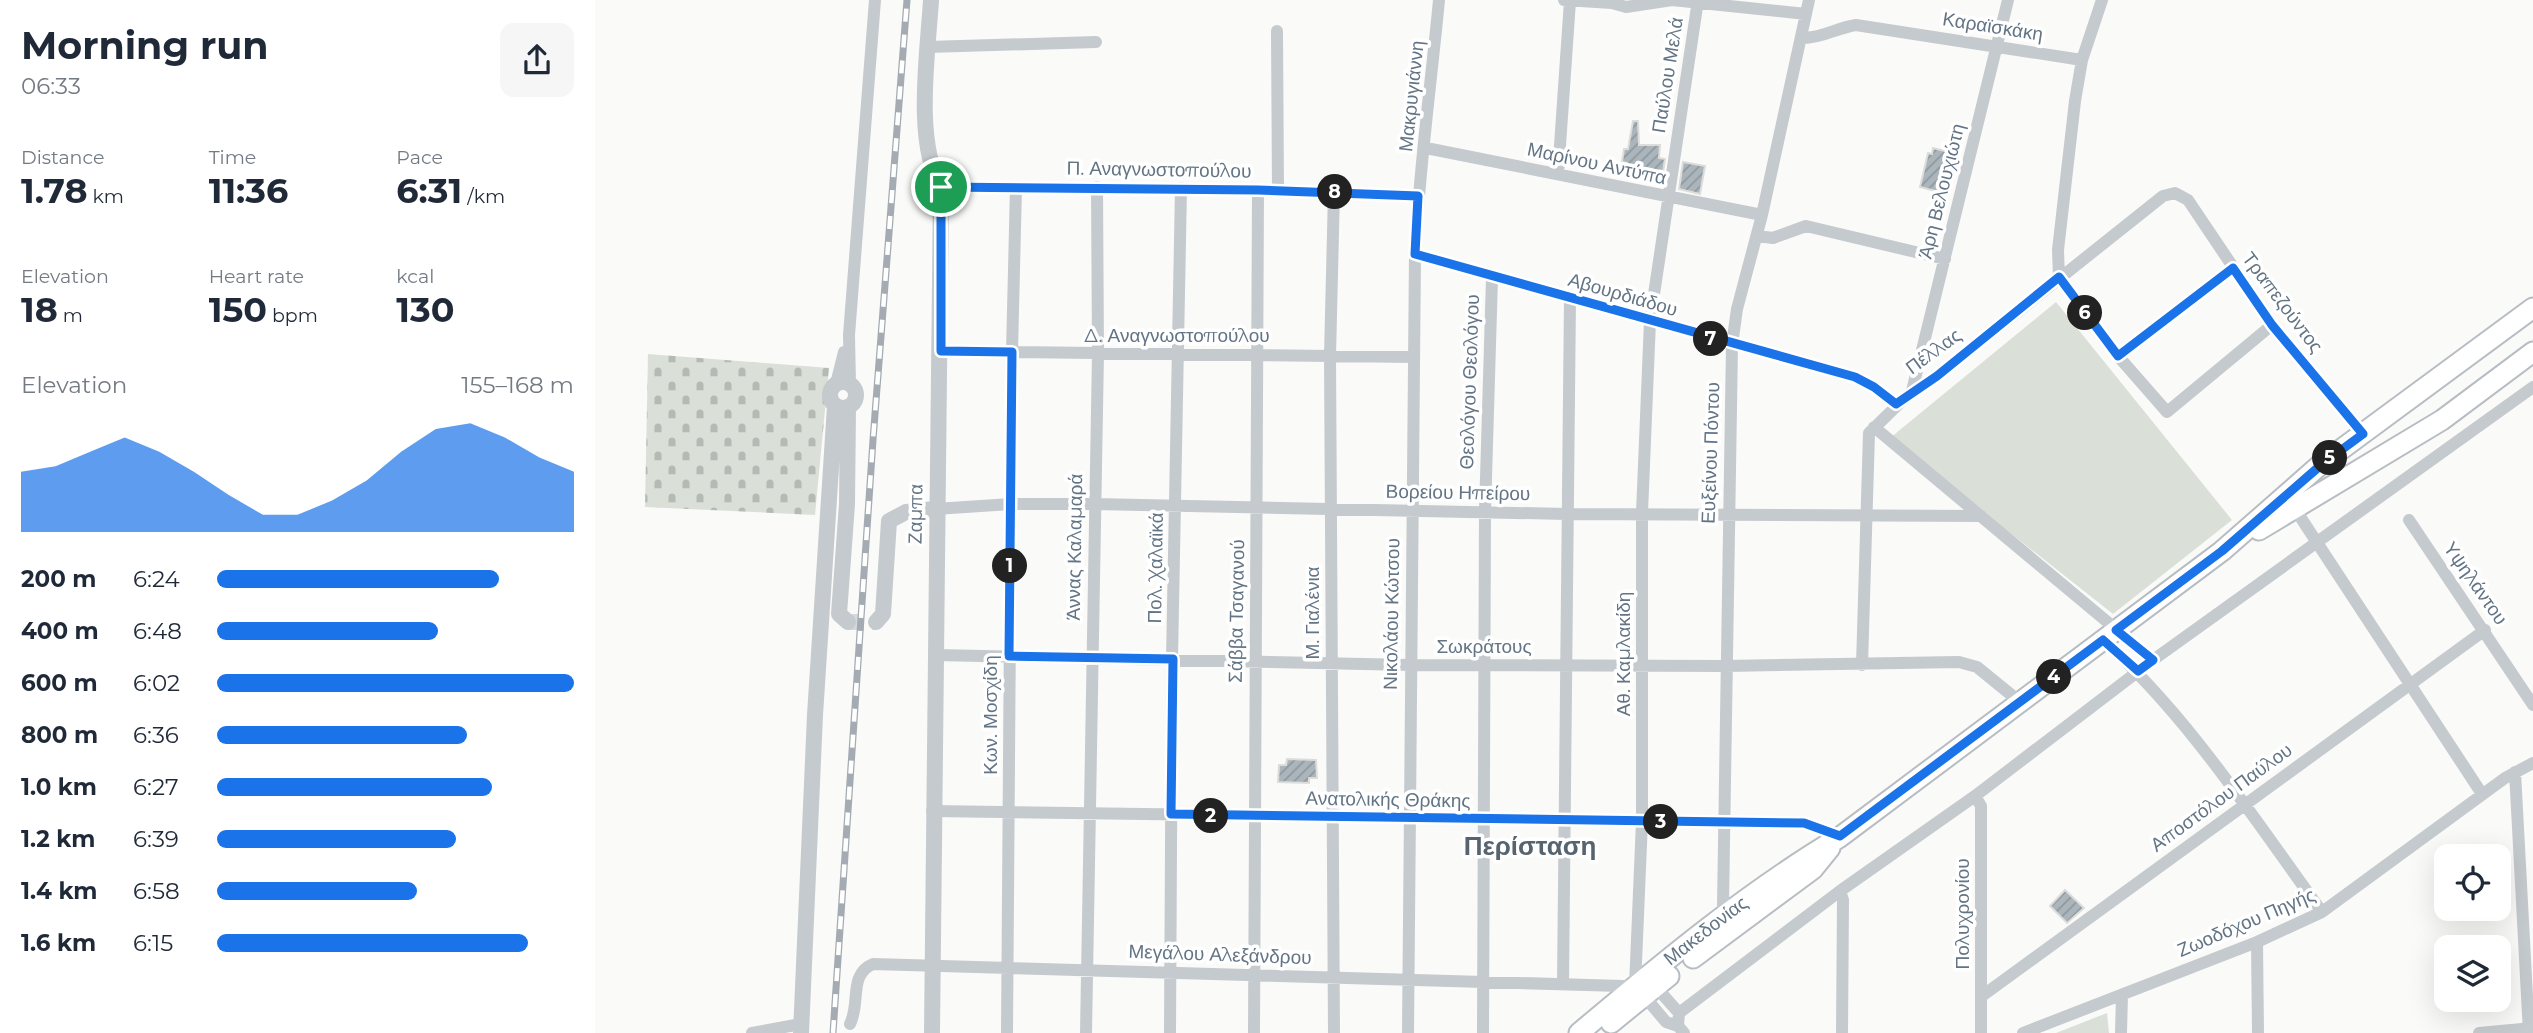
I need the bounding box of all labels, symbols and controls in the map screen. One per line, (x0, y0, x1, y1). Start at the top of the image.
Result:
street label: Καραϊσκάκη (1941, 7, 2045, 46)
street label: Παύλου Μελά (1647, 16, 1688, 135)
text: Morning run (21, 22, 269, 69)
button: share (500, 23, 574, 97)
street label: Μακρυγιάννη (1394, 39, 1429, 153)
text: 06:33 (21, 72, 81, 100)
street label: Άρη Βελουχιώτη (1914, 121, 1969, 261)
street label: Μαρίνου Αντύπα (1525, 138, 1669, 189)
text: Distance (21, 146, 104, 169)
text: Time (209, 146, 256, 169)
text: Pace (396, 146, 443, 169)
street label: Π. Αναγνωστοπούλου (1066, 156, 1252, 183)
pin (911, 157, 971, 217)
icon: arrive (922, 168, 960, 206)
text: 1.78 (21, 169, 88, 212)
text: 11:36 (209, 169, 288, 212)
text: 6:31 (396, 169, 462, 212)
pin: 8 (1317, 174, 1353, 210)
text: 8 (1328, 180, 1341, 203)
text: km (88, 185, 124, 208)
text: /km (462, 185, 505, 208)
street label: Τραπεζούντος (2237, 247, 2328, 357)
text: Elevation (21, 265, 109, 288)
text: Heart rate (209, 265, 304, 288)
text: kcal (396, 265, 434, 288)
street label: Αβουρδιάδου (1566, 268, 1680, 321)
text: 18 (21, 288, 58, 331)
text: 150 (209, 288, 267, 331)
text: 130 (396, 288, 455, 331)
street label: Θεολόγου Θεολόγου (1455, 294, 1484, 470)
pin: 6 (2067, 296, 2103, 330)
text: 6 (2078, 301, 2091, 324)
text: m (58, 304, 83, 327)
text: bpm (267, 304, 318, 327)
pin: 7 (1693, 322, 1729, 356)
street label: Δ. Αναγνωστοπούλου (1084, 324, 1270, 347)
street label: Πέλλας (1901, 324, 1966, 379)
text: 7 (1705, 327, 1716, 350)
text: Elevation (21, 371, 127, 399)
text: 155–168 m (461, 371, 574, 399)
street label: Ευξείνου Πόντου (1697, 382, 1724, 524)
pin: 5 (2313, 440, 2347, 476)
text: 5 (2324, 446, 2335, 469)
street label: Άννας Καλαμαρά (1062, 473, 1087, 621)
street label: Βορείου Ηπείρου (1386, 480, 1530, 505)
street label: Ζαμπα (903, 484, 928, 544)
street label: Πολ. Χαλαϊκά (1143, 512, 1168, 624)
street label: Υψηλάντου (2439, 537, 2512, 629)
street label: Νικολάου Κώτσου (1379, 538, 1404, 690)
street label: Σάββα Τσαγανού (1224, 539, 1249, 683)
pin: 1 (993, 548, 1027, 584)
text: 1 (1006, 554, 1013, 577)
text: 200 m (21, 565, 96, 593)
text: 6:24 (133, 565, 180, 593)
street label: Μ. Γιαλένια (1301, 566, 1324, 660)
street label: Αθ. Καμλακίδη (1612, 592, 1635, 716)
text: 400 m (21, 617, 99, 645)
text: 6:48 (133, 617, 182, 645)
street label: Σωκράτους (1436, 635, 1532, 658)
street label: Κων. Μοσχίδη (979, 655, 1002, 775)
pin: 4 (2037, 660, 2071, 694)
text: 4 (2047, 665, 2060, 688)
text: 600 m (21, 669, 98, 697)
text: 6:02 (133, 669, 180, 697)
text: 800 m (21, 721, 98, 749)
text: 6:36 (133, 721, 179, 749)
street label: Αποστόλου Παύλου (2146, 738, 2297, 856)
text: 1.0 km (21, 773, 97, 801)
text: 6:27 (133, 773, 178, 801)
street label: Ανατολικής Θράκης (1305, 787, 1471, 812)
pin: 2 (1193, 798, 1229, 834)
text: 2 (1205, 804, 1216, 827)
pin: 3 (1643, 804, 1679, 840)
text: 3 (1655, 810, 1666, 833)
text: 1.2 km (21, 825, 95, 853)
text: 6:39 (133, 825, 179, 853)
district label: Περίσταση (1464, 830, 1596, 862)
map controls (2434, 844, 2511, 1012)
button: locate (2434, 844, 2511, 921)
street label: Πολυχρονίου (1951, 858, 1974, 970)
text: 1.4 km (21, 877, 98, 905)
text: 6:58 (133, 877, 180, 905)
street label: Ζωοδόχου Πηγής (2174, 883, 2319, 962)
street label: Μακεδονίας (1659, 891, 1752, 970)
text: 1.6 km (21, 929, 96, 957)
text: 6:15 (133, 929, 173, 957)
button: layers (2434, 935, 2511, 1012)
street label: Μεγάλου Αλεξάνδρου (1128, 940, 1312, 969)

